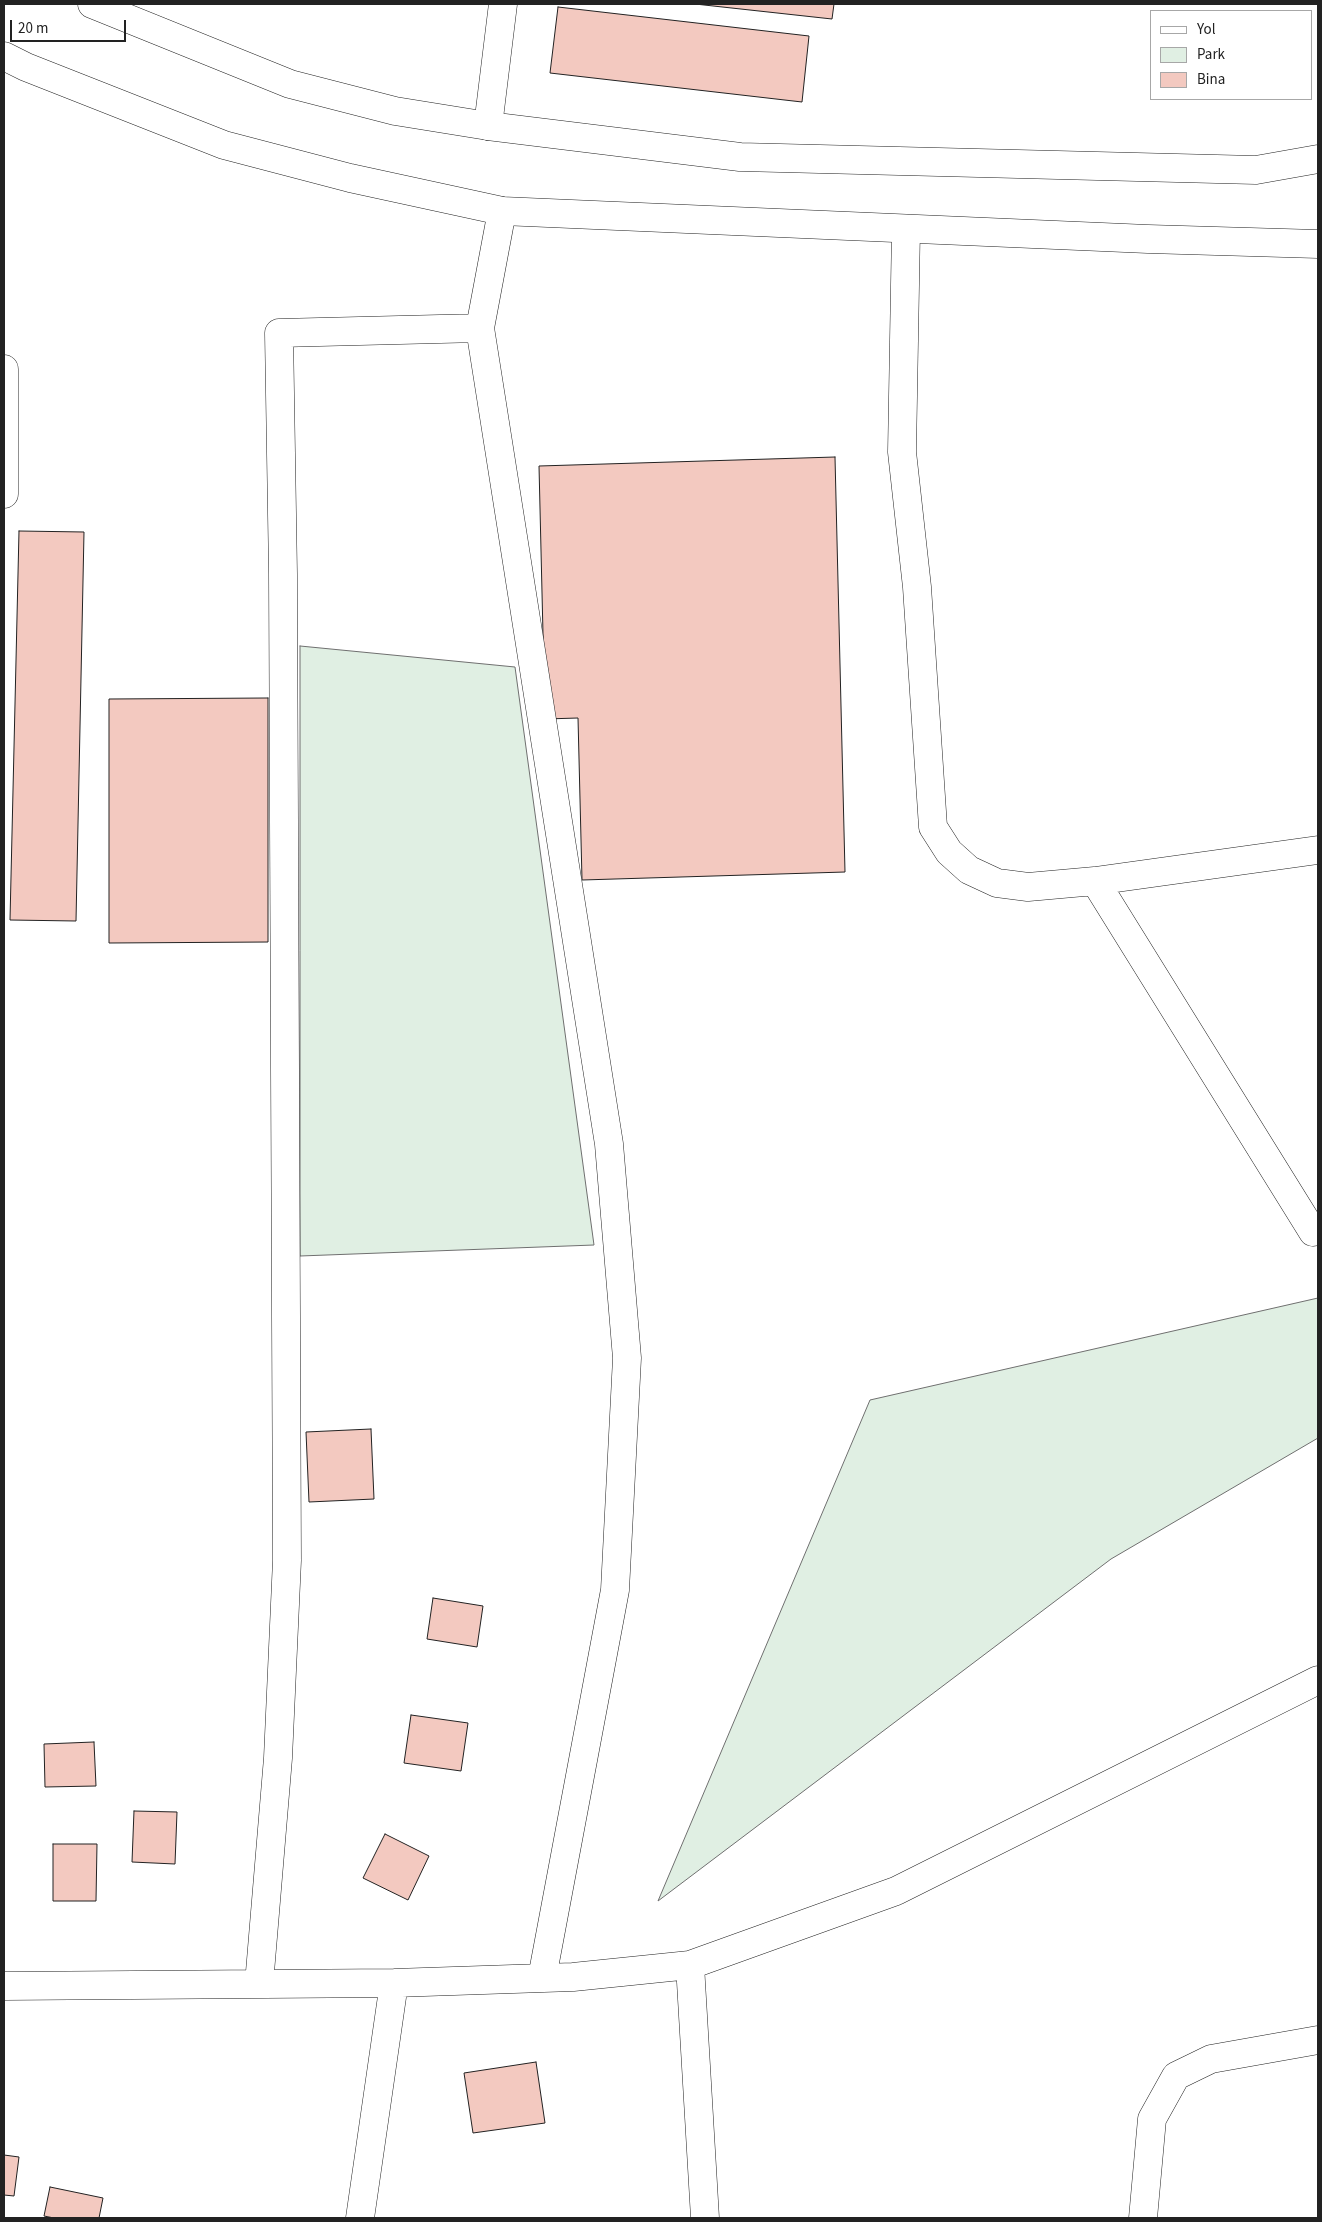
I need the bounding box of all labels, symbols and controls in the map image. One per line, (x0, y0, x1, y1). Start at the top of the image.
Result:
scale bar (12, 10, 129, 42)
legend (1150, 10, 1312, 100)
text: 20 m (18, 18, 48, 39)
text: Yol (1197, 19, 1215, 40)
text: Park (1197, 44, 1225, 65)
text: Bina (1197, 69, 1225, 90)

